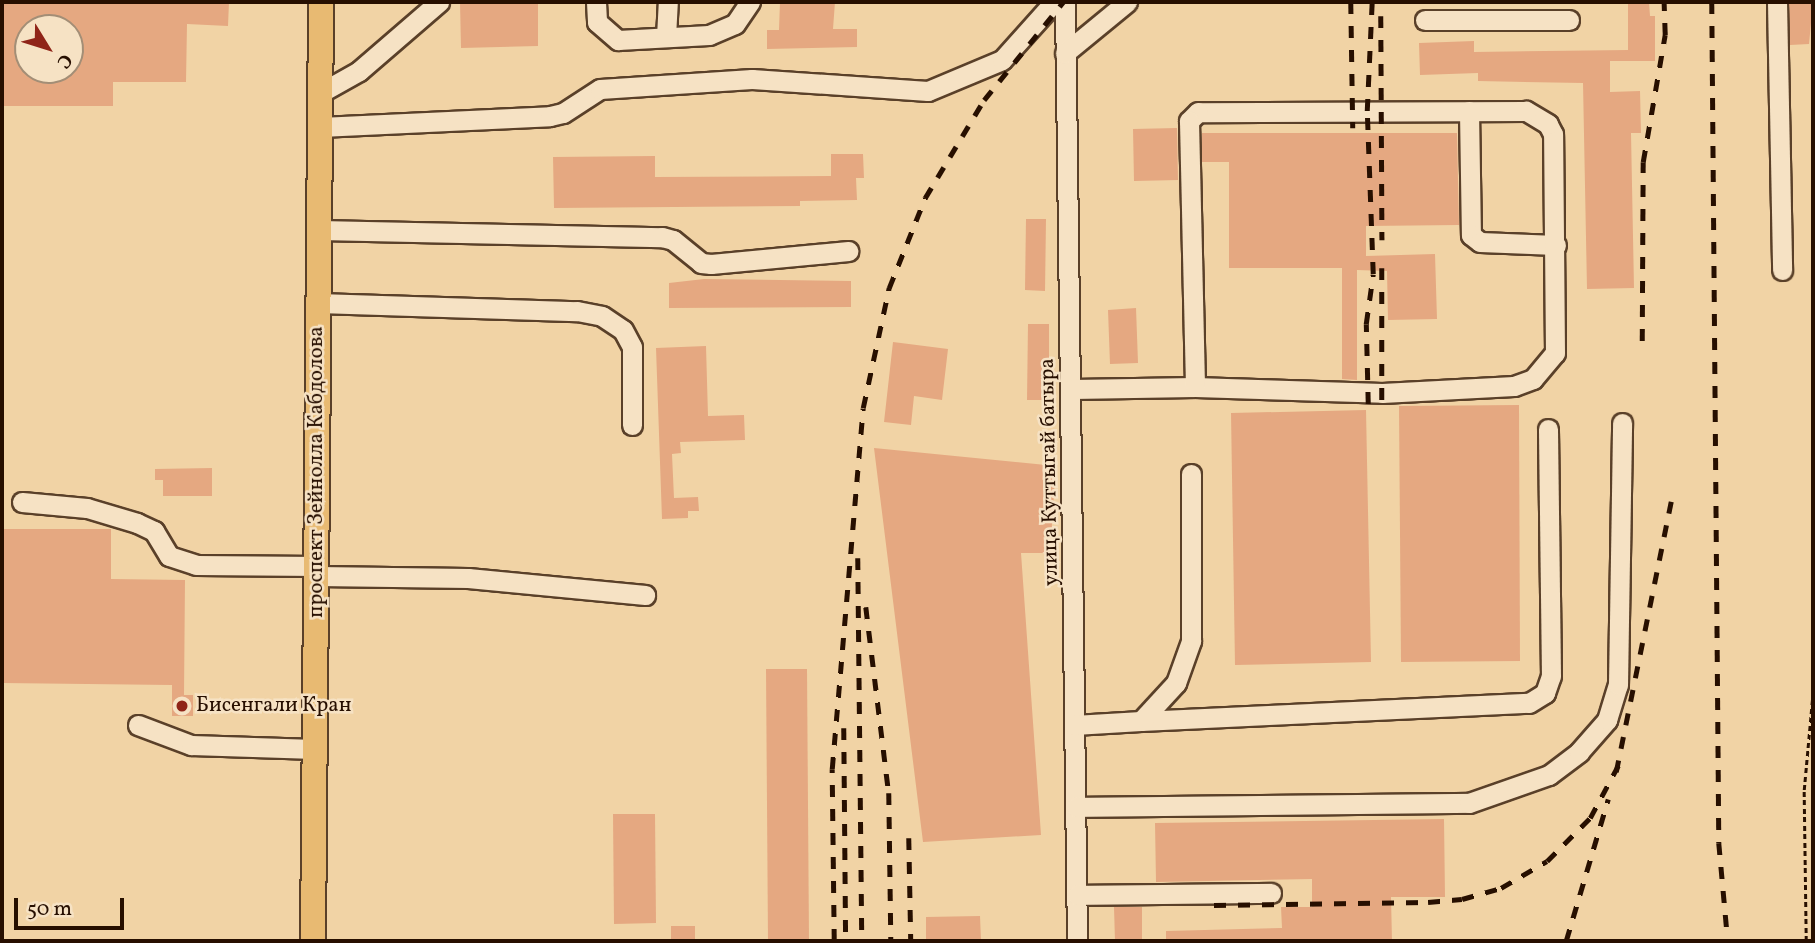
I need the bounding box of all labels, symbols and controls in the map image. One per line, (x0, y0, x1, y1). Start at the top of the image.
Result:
north arrow (14, 14, 84, 84)
text: С (50, 48, 78, 74)
street label: проспект Зейнолла Кабдолова (304, 326, 330, 618)
street label: улица Куттыгай батыра (1035, 358, 1065, 586)
place label: Бисенгали Кран (196, 693, 351, 719)
marker: Бисенгали Кран (174, 698, 190, 714)
scale bar (18, 884, 128, 928)
text: 50 m (27, 895, 72, 924)

